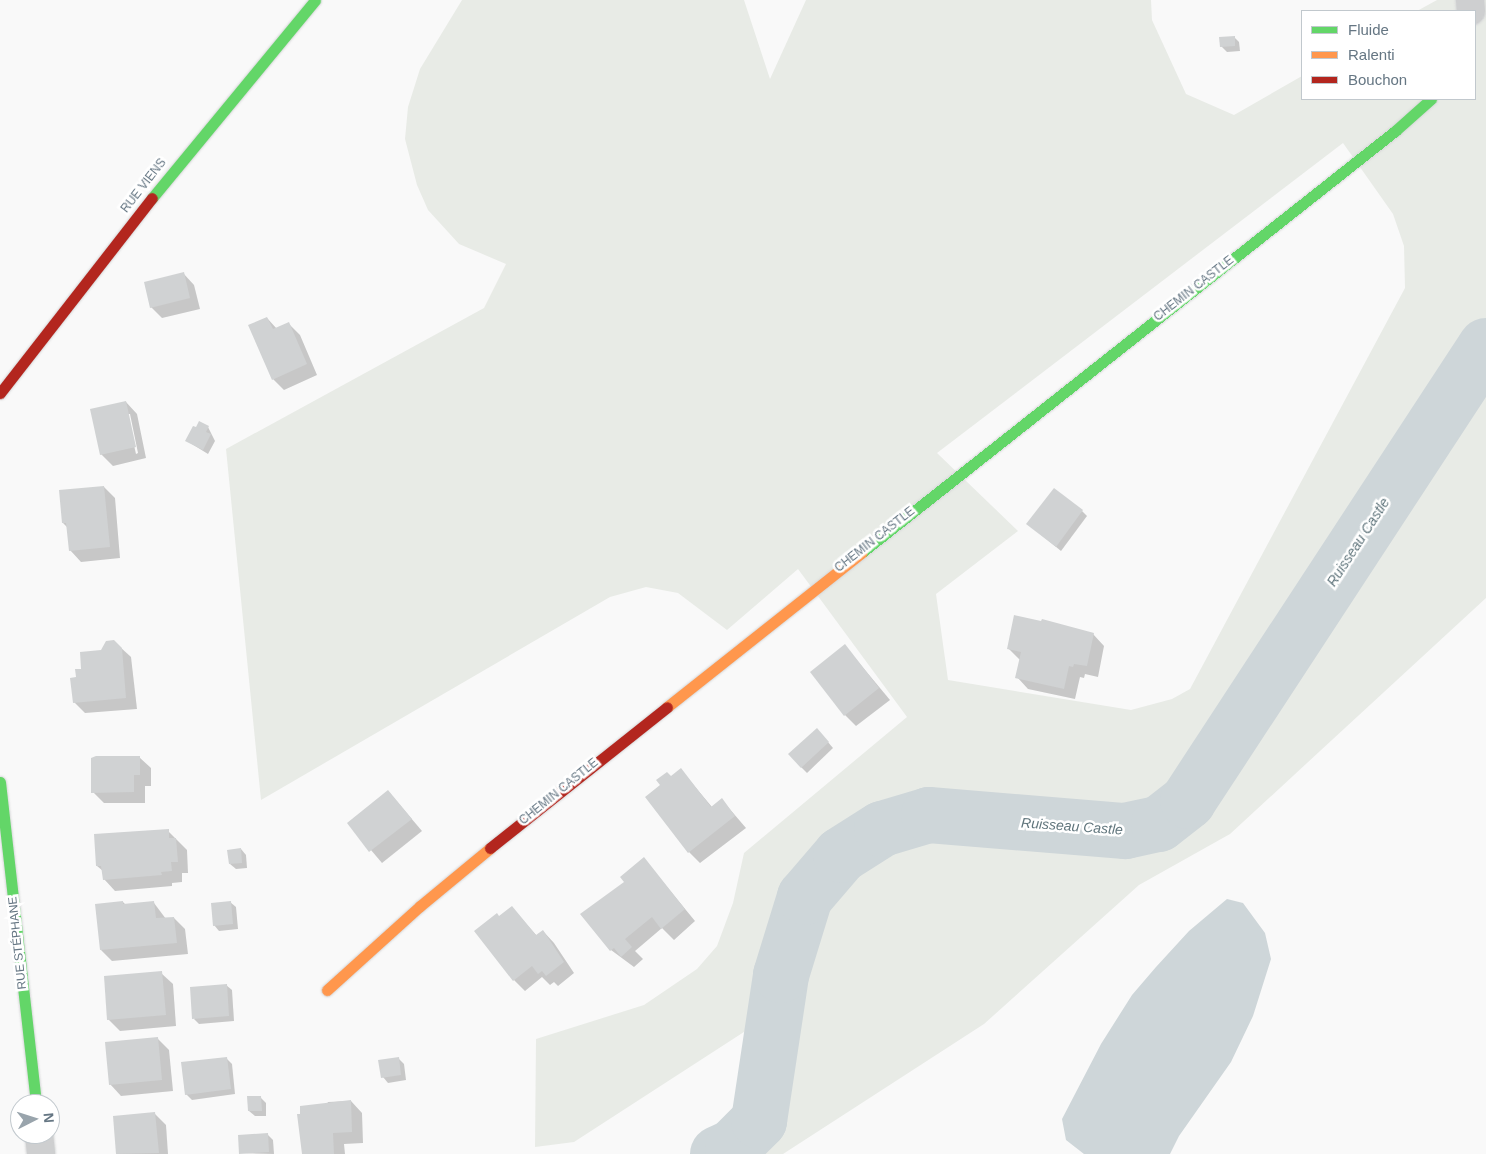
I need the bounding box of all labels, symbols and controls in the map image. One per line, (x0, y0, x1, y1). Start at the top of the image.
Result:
legend (1301, 10, 1476, 100)
text: Fluide (1348, 21, 1389, 38)
text: Ralenti (1348, 46, 1395, 63)
text: Bouchon (1348, 71, 1407, 88)
street label: RUE VIENS (118, 156, 170, 216)
street label: CHEMIN CASTLE (1151, 253, 1237, 325)
water label: Ruisseau Castle (1323, 495, 1393, 589)
street label: CHEMIN CASTLE (832, 504, 918, 576)
street label: CHEMIN CASTLE (517, 756, 601, 828)
water label: Ruisseau Castle (1021, 814, 1123, 838)
street label: RUE STÉPHANE (6, 896, 30, 990)
north arrow (10, 1094, 60, 1144)
text: N (41, 1112, 57, 1124)

